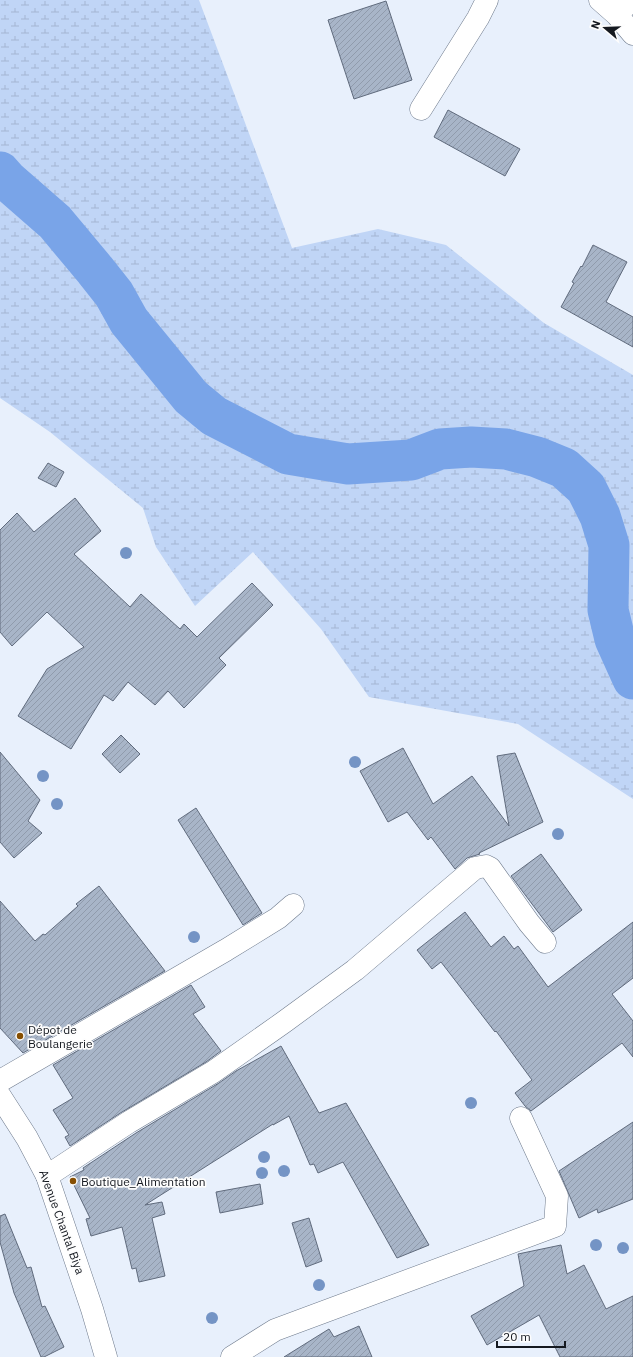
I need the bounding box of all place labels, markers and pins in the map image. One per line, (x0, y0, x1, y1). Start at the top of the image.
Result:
place label: Dépot de Boulangerie (28, 1022, 93, 1051)
marker: Dépot de Boulangerie (15, 1031, 25, 1041)
place label: Boutique_Alimentation (81, 1174, 206, 1189)
marker: Boutique_Alimentation (68, 1176, 78, 1186)

